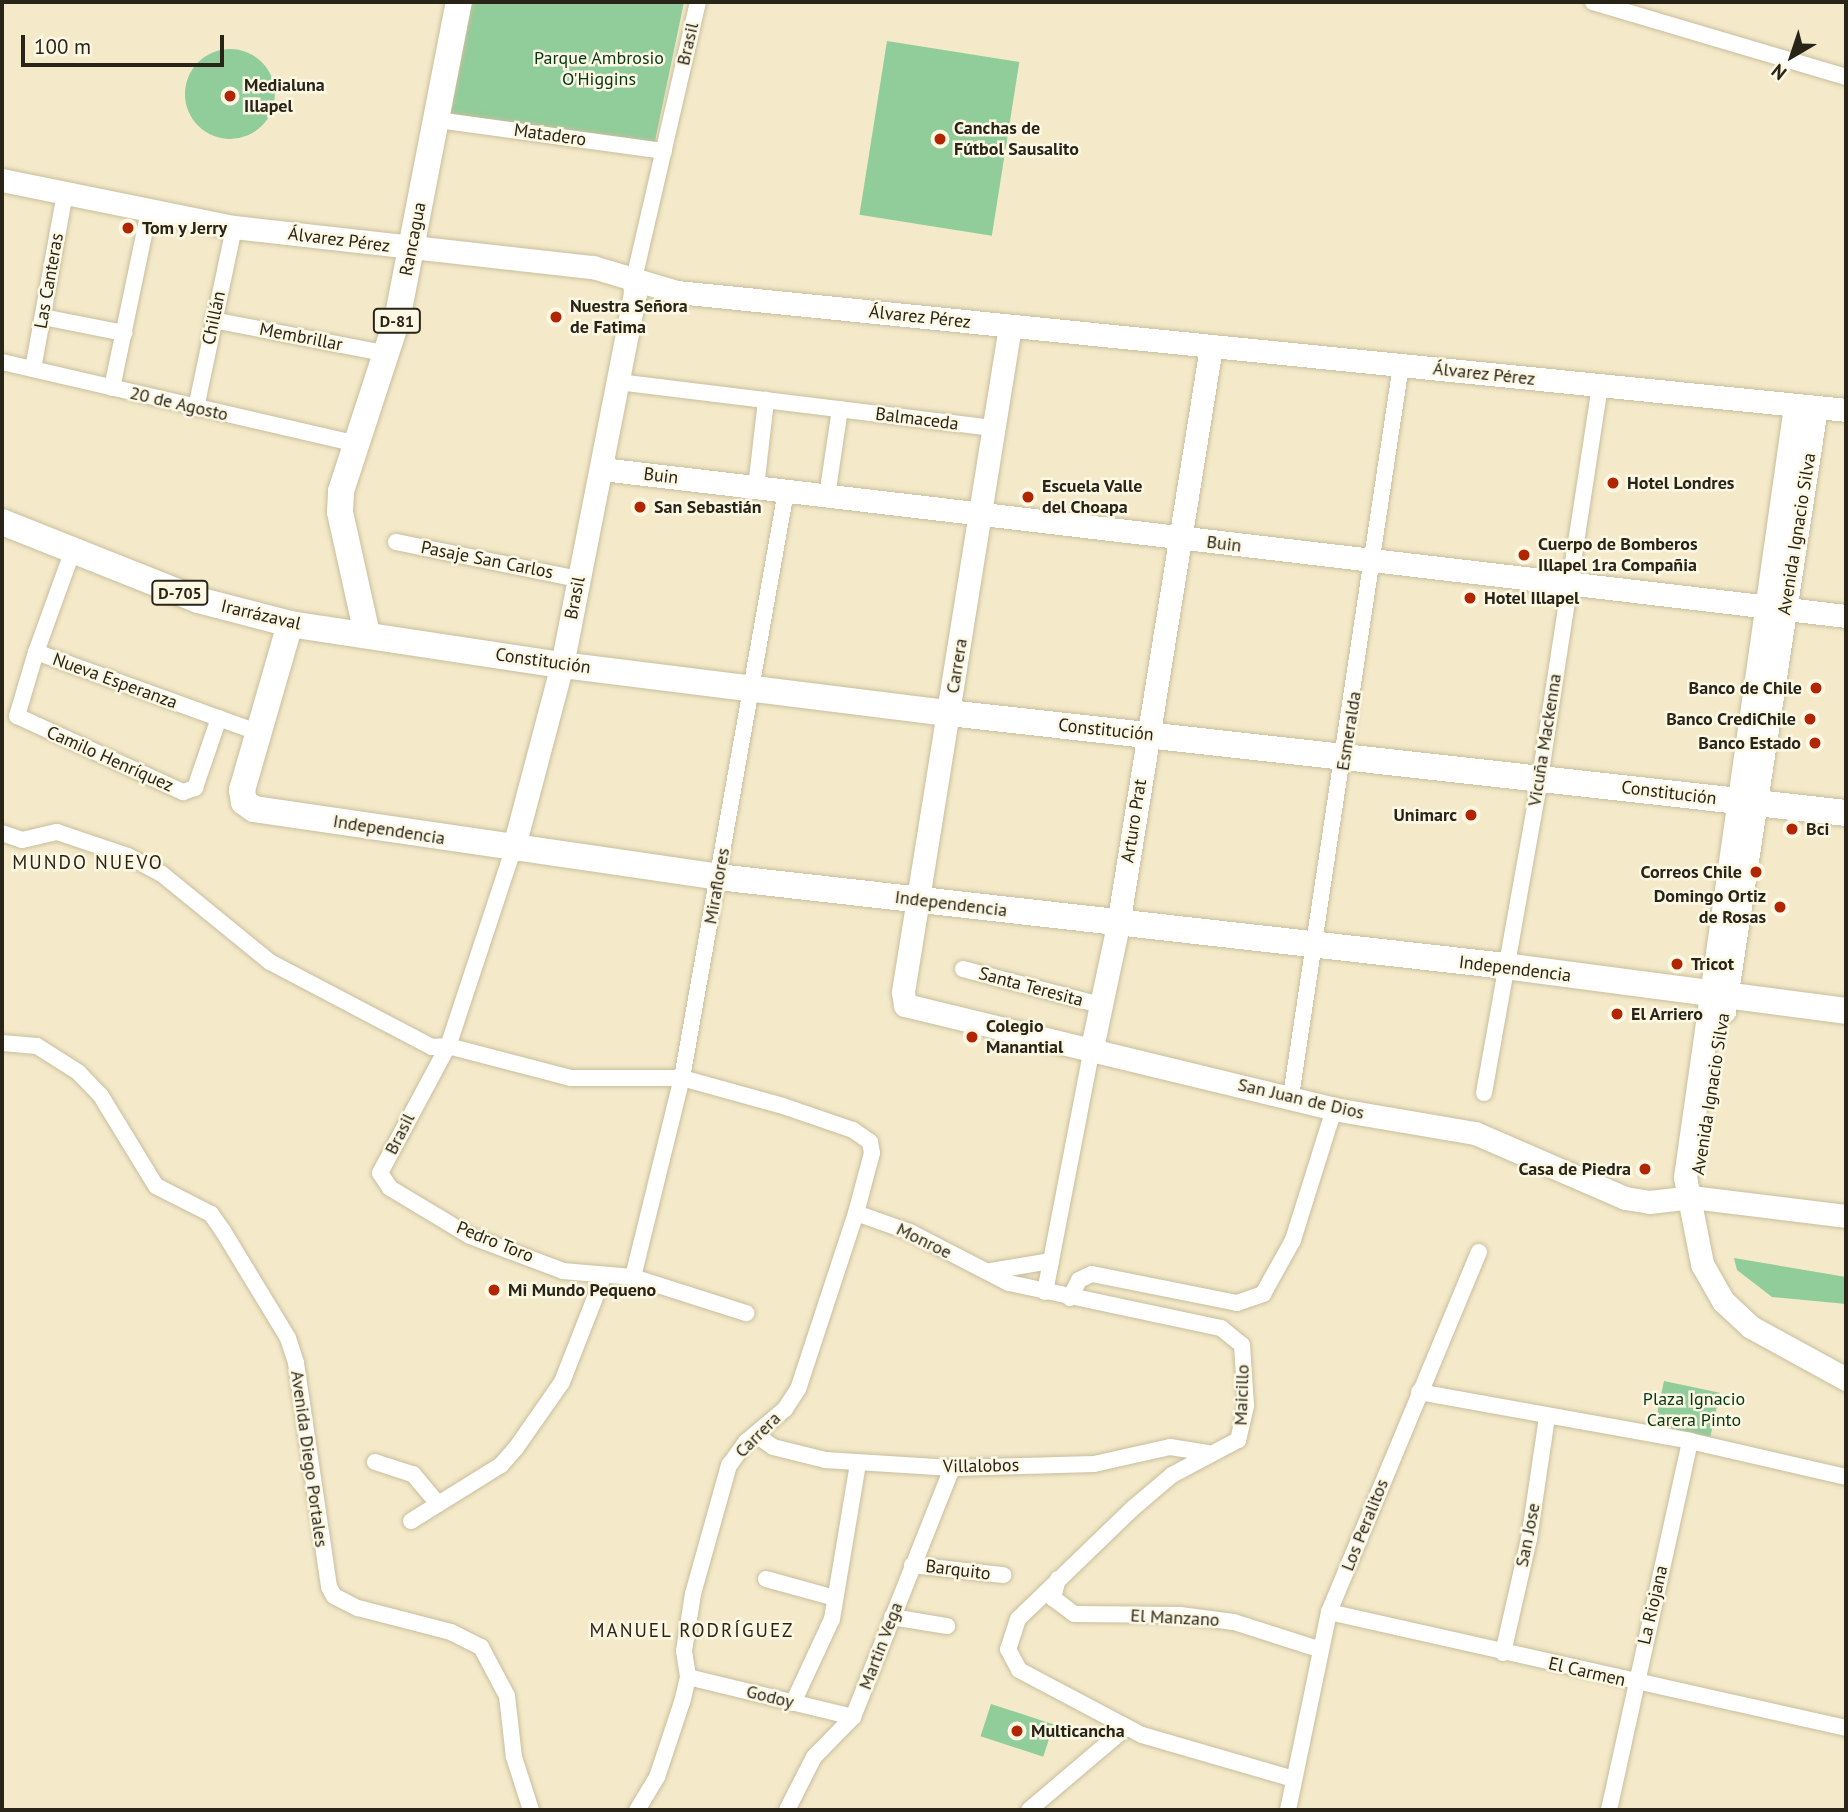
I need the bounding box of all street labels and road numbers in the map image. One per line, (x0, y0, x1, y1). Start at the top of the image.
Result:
street label: Brasil (673, 21, 703, 67)
street label: Matadero (512, 119, 588, 151)
street label: Rancagua (395, 200, 431, 278)
street label: Álvarez Pérez (287, 223, 391, 257)
street label: Las Canteras (30, 232, 68, 330)
street label: Chillán (198, 289, 230, 347)
street label: Álvarez Pérez (868, 301, 972, 333)
road number: D-81 (372, 308, 422, 334)
street label: Membrillar (258, 318, 344, 356)
street label: Álvarez Pérez (1432, 358, 1536, 390)
street label: 20 de Agosto (127, 382, 231, 426)
street label: Balmaceda (874, 403, 960, 435)
street label: Avenida Ignacio Silva (1774, 451, 1820, 617)
street label: Buin (642, 463, 680, 489)
street label: Buin (1205, 531, 1243, 557)
street label: Pasaje San Carlos (419, 537, 555, 583)
street label: Brasil (560, 575, 590, 621)
road number: D-705 (150, 580, 210, 606)
street label: Irarrázaval (219, 595, 303, 635)
street label: Carrera (942, 637, 972, 695)
street label: Constitución (494, 644, 592, 678)
street label: Nueva Esperanza (50, 648, 180, 714)
street label: Vicuña Mackenna (1524, 672, 1566, 808)
street label: Esmeralda (1332, 690, 1366, 772)
street label: Constitución (1057, 714, 1155, 746)
street label: Camilo Henríquez (43, 721, 177, 797)
street label: Constitución (1620, 776, 1718, 810)
street label: Arturo Prat (1117, 778, 1151, 864)
street label: Independencia (331, 810, 447, 850)
street label: Miraflores (700, 846, 734, 926)
street label: Independencia (894, 886, 1008, 922)
street label: Independencia (1458, 951, 1572, 987)
street label: Santa Teresita (976, 963, 1086, 1011)
street label: Avenida Ignacio Silva (1688, 1011, 1734, 1177)
street label: San Juan de Dios (1236, 1074, 1366, 1124)
street label: Brasil (381, 1110, 419, 1158)
street label: Pedro Toro (453, 1217, 537, 1267)
street label: Monroe (893, 1218, 955, 1264)
street label: Maicillo (1230, 1364, 1254, 1426)
street label: Avenida Diego Portales (286, 1369, 332, 1549)
street label: Carrera (731, 1408, 785, 1462)
street label: Villalobos (943, 1455, 1019, 1477)
street label: Los Peralitos (1337, 1476, 1393, 1574)
street label: San Jose (1511, 1501, 1545, 1569)
street label: Barquito (924, 1555, 992, 1585)
street label: La Riojana (1633, 1563, 1673, 1647)
street label: Martin Vega (854, 1599, 908, 1693)
street label: El Manzano (1130, 1605, 1220, 1631)
street label: El Carmen (1546, 1653, 1628, 1691)
street label: Godoy (744, 1681, 796, 1713)

